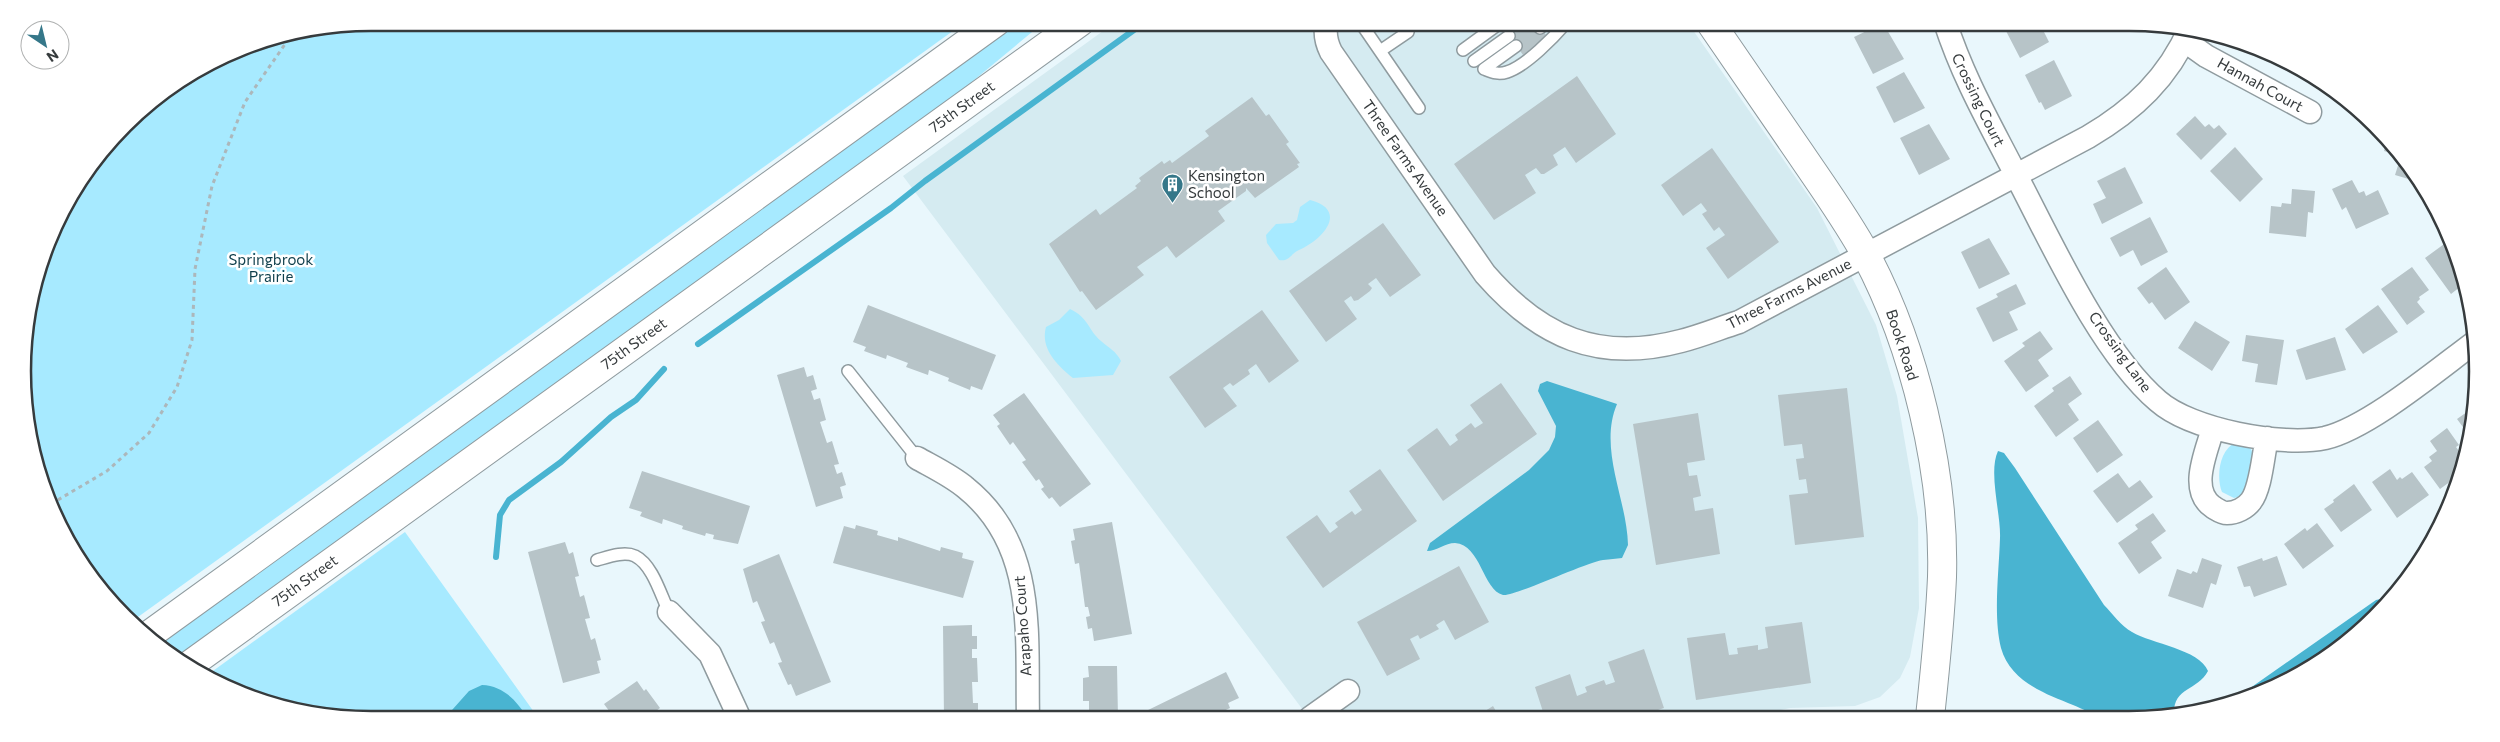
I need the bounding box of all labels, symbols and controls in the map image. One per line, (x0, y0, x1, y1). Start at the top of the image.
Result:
north arrow (20, 20, 70, 70)
text: N (44, 46, 62, 66)
street label: Crossing Court (1949, 50, 2009, 149)
street label: Hannah Court (2214, 53, 2307, 115)
street label: 75th Street (925, 76, 998, 136)
street label: Three Farms Avenue (1359, 96, 1453, 219)
place label: Kensington School (1188, 166, 1265, 201)
building icon: Kensington School (1160, 173, 1184, 204)
park label: Springbrook Prairie (229, 250, 313, 285)
street label: Three Farms Avenue (1723, 254, 1854, 332)
street label: Book Road (1883, 307, 1923, 382)
street label: Crossing Lane (2086, 308, 2156, 395)
street label: 75th Street (597, 313, 670, 373)
street label: 75th Street (268, 550, 341, 610)
street label: Arapaho Court (1010, 575, 1035, 677)

